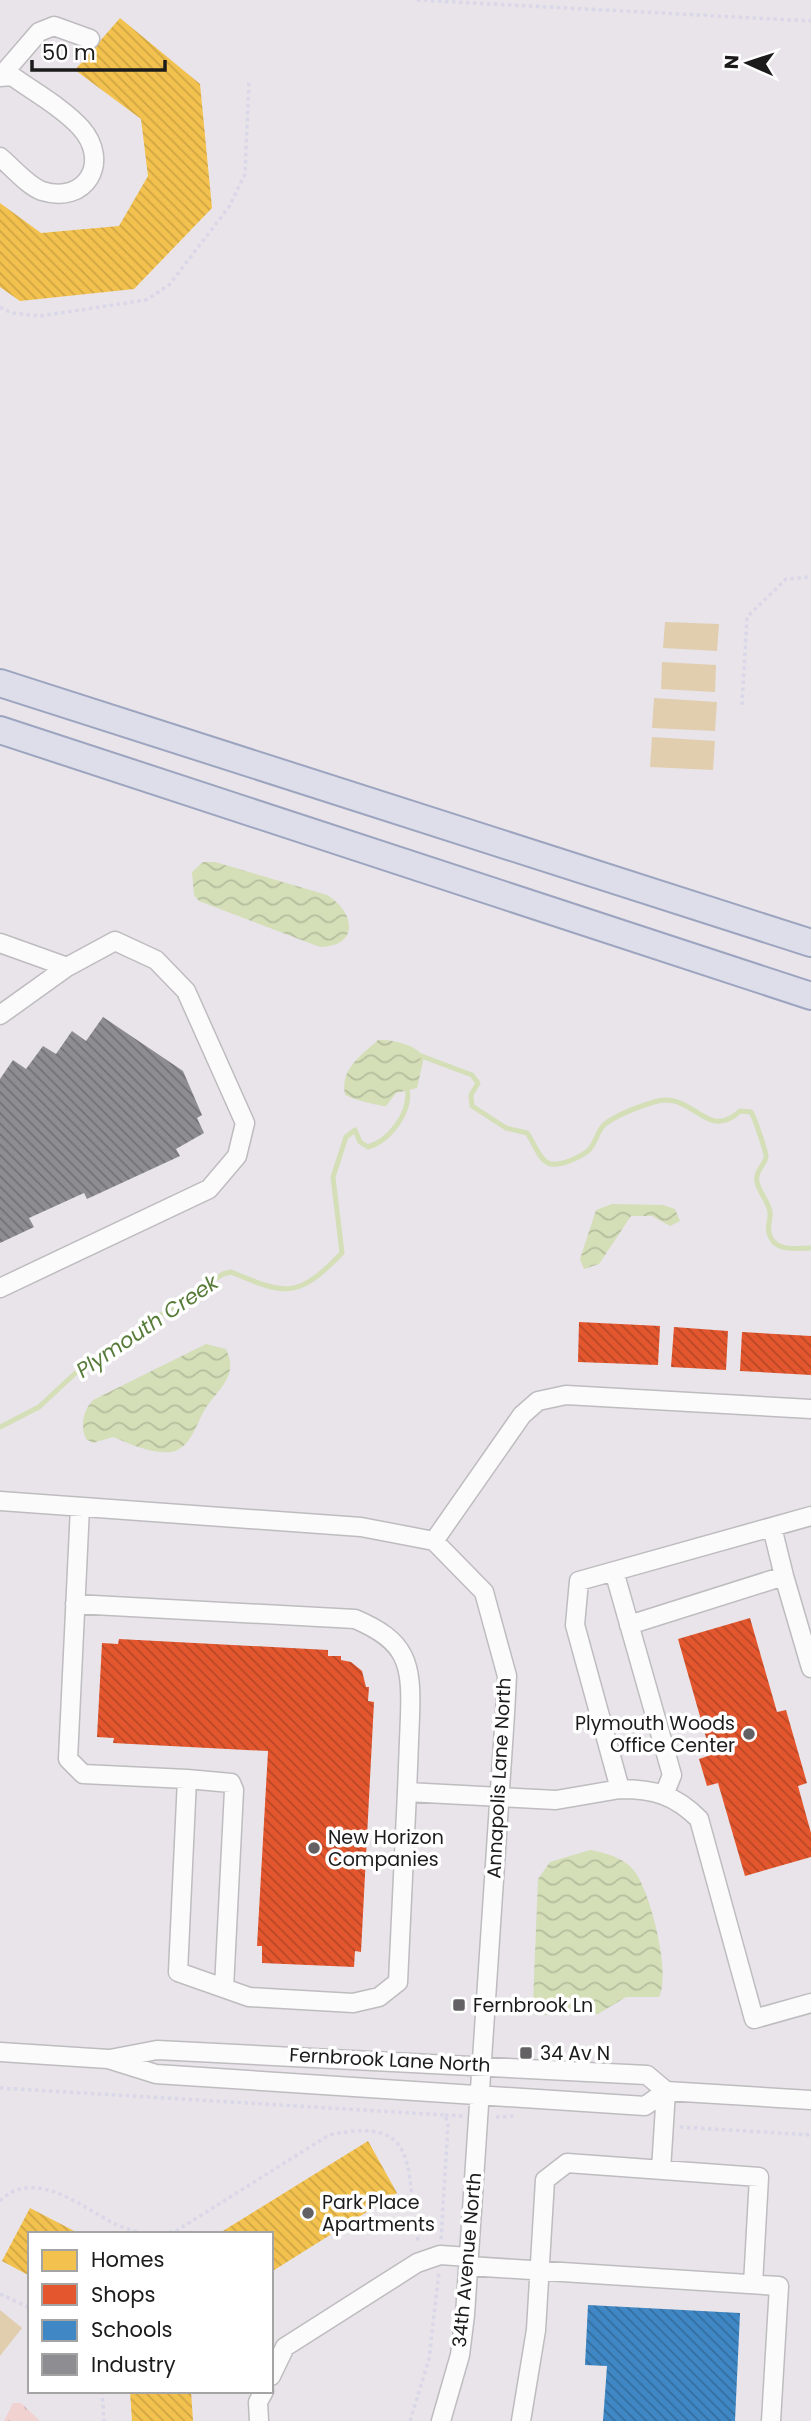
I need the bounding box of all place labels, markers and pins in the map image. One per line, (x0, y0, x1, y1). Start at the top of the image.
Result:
place label: Plymouth Woods Office Center (575, 1710, 735, 1759)
marker: Plymouth Woods Office Center (741, 1726, 757, 1742)
place label: New Horizon Companies (328, 1824, 444, 1873)
marker: New Horizon Companies (306, 1840, 322, 1856)
place label: Fernbrook Ln (473, 1992, 593, 2019)
marker: Fernbrook Ln (451, 1997, 467, 2013)
place label: 34 Av N (540, 2040, 610, 2067)
marker: 34 Av N (518, 2045, 534, 2061)
place label: Park Place Apartments (322, 2189, 435, 2238)
marker: Park Place Apartments (300, 2205, 316, 2221)

